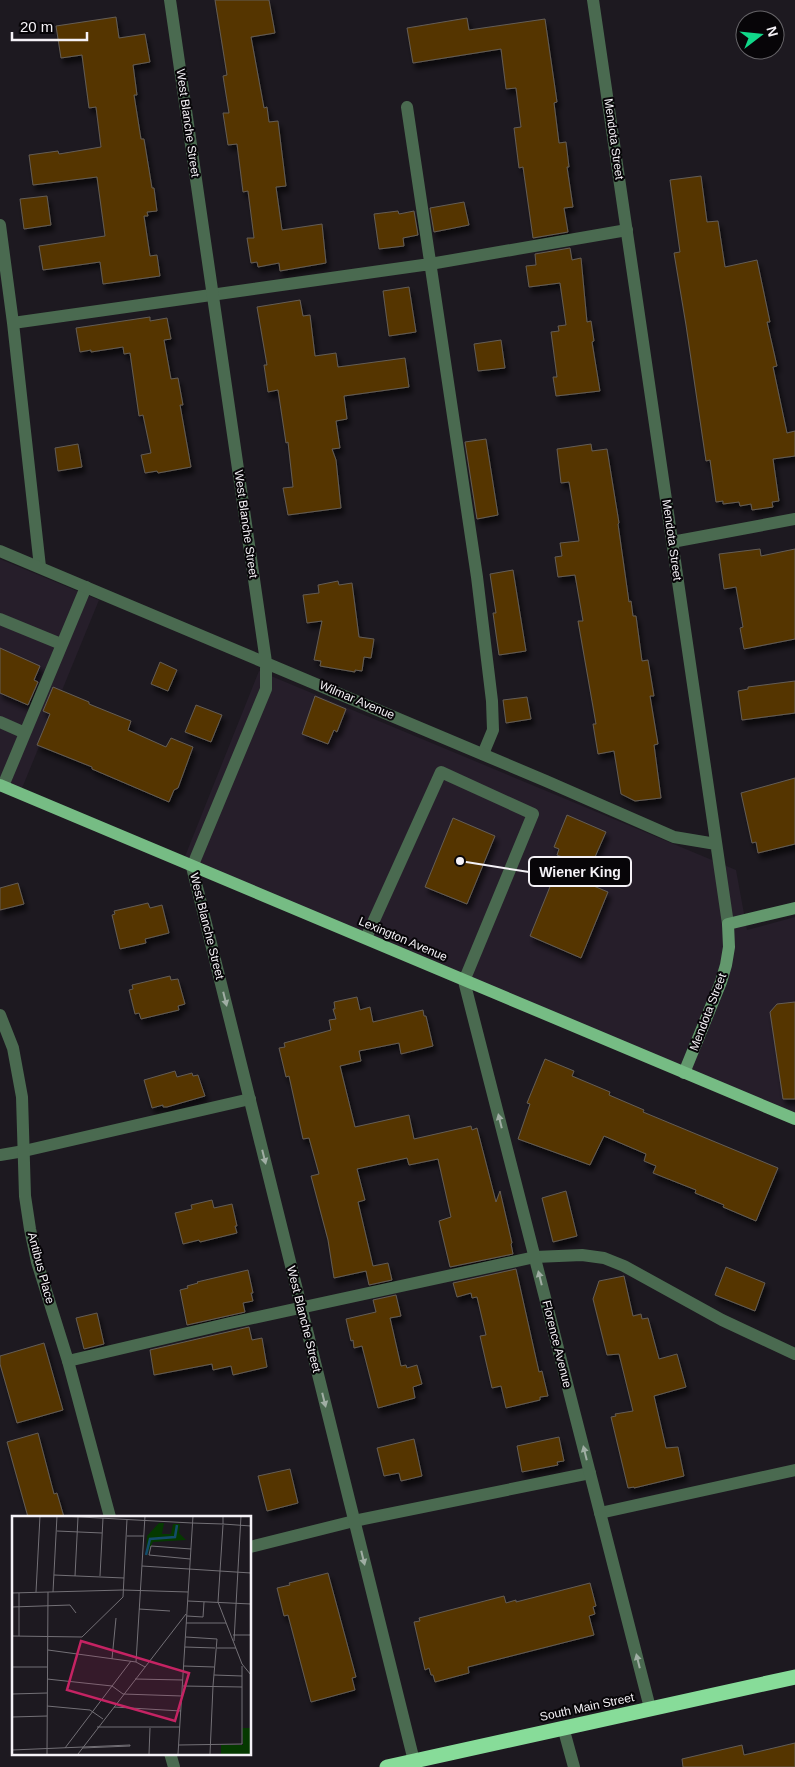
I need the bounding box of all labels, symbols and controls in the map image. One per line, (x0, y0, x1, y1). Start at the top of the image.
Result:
scale bar (12, 10, 88, 42)
north arrow (735, 10, 785, 60)
text: 20 m (20, 18, 53, 35)
text: N (763, 24, 782, 38)
street label: West Blanche Street (173, 68, 203, 179)
street label: Mendota Street (601, 97, 627, 181)
street label: West Blanche Street (231, 469, 261, 580)
street label: Mendota Street (659, 498, 685, 582)
street label: Wilmar Avenue (317, 678, 397, 722)
callout: Wiener King (529, 857, 631, 886)
text: Wiener King (539, 864, 621, 880)
street label: West Blanche Street (187, 871, 227, 981)
street label: Lexington Avenue (356, 914, 450, 964)
street label: Mendota Street (687, 971, 729, 1053)
one-way arrow (221, 992, 229, 1007)
one-way arrow (496, 1113, 504, 1128)
one-way arrow (260, 1150, 268, 1165)
street label: Antibus Place (25, 1231, 57, 1306)
street label: West Blanche Street (284, 1264, 324, 1374)
one-way arrow (536, 1271, 544, 1286)
street label: Florence Avenue (539, 1299, 575, 1390)
one-way arrow (320, 1392, 328, 1407)
one-way arrow (581, 1445, 589, 1460)
inset map (12, 1516, 251, 1754)
one-way arrow (359, 1550, 367, 1565)
one-way arrow (634, 1654, 642, 1669)
street label: South Main Street (539, 1690, 636, 1724)

